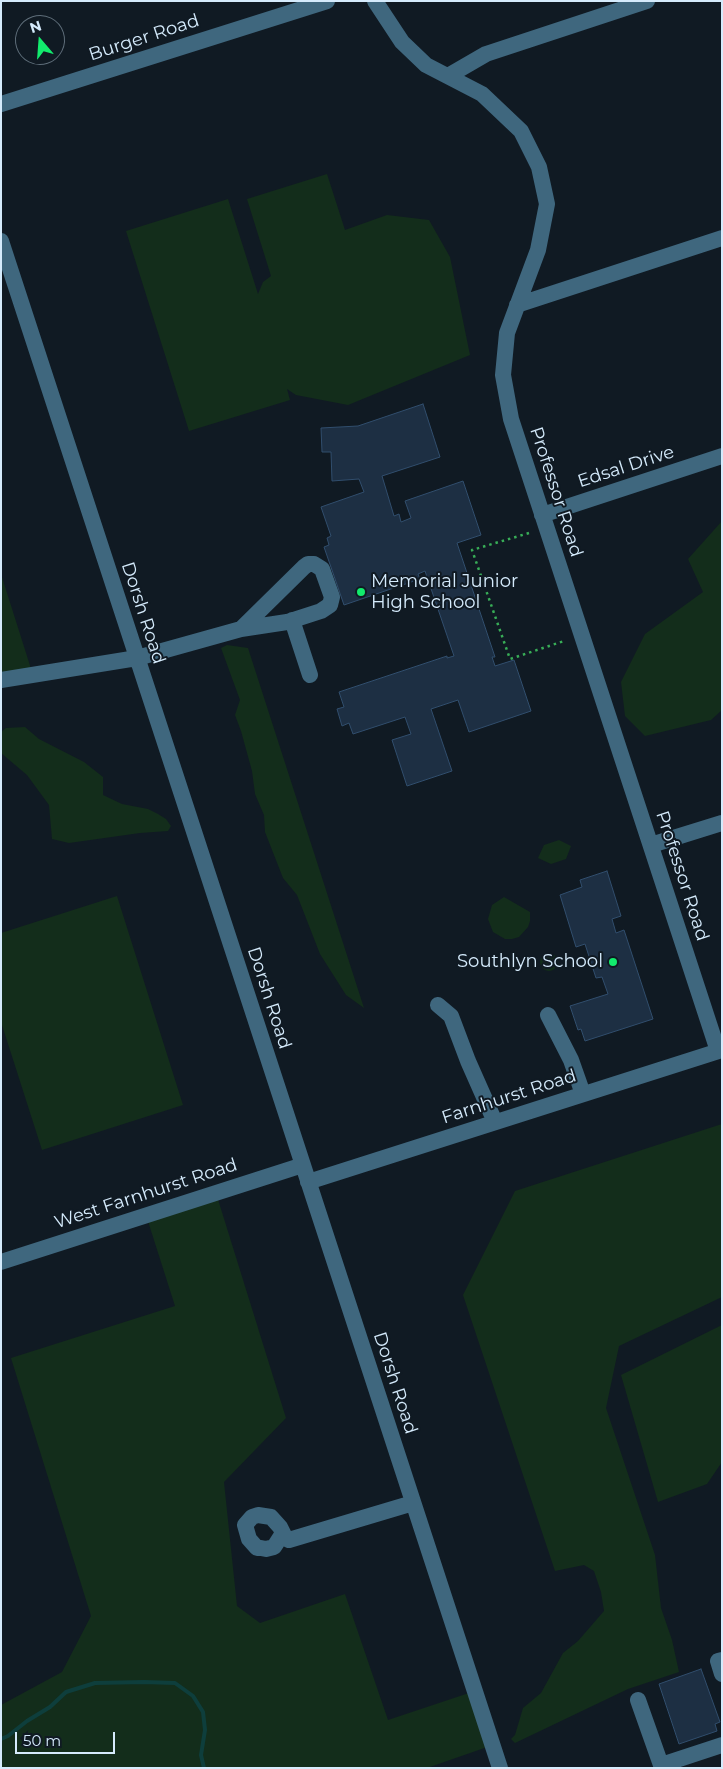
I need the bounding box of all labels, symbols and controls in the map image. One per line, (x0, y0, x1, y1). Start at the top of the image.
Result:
street label: Burger Road (86, 10, 202, 66)
north arrow (15, 15, 65, 65)
text: N (28, 16, 44, 37)
street label: Professor Road (525, 424, 587, 560)
street label: Edsal Drive (575, 441, 677, 493)
street label: Dorsh Road (116, 559, 170, 667)
place label: Memorial Junior High School (371, 571, 518, 614)
marker: Memorial Junior High School (355, 586, 367, 598)
street label: Professor Road (651, 808, 713, 944)
street label: Dorsh Road (242, 944, 296, 1052)
place label: Southlyn School (457, 951, 603, 973)
marker: Southlyn School (607, 956, 619, 968)
street label: Farnhurst Road (439, 1065, 579, 1129)
street label: West Farnhurst Road (52, 1154, 240, 1234)
street label: Dorsh Road (368, 1329, 422, 1437)
scale bar (18, 1722, 118, 1754)
text: 50 m (23, 1731, 61, 1750)

